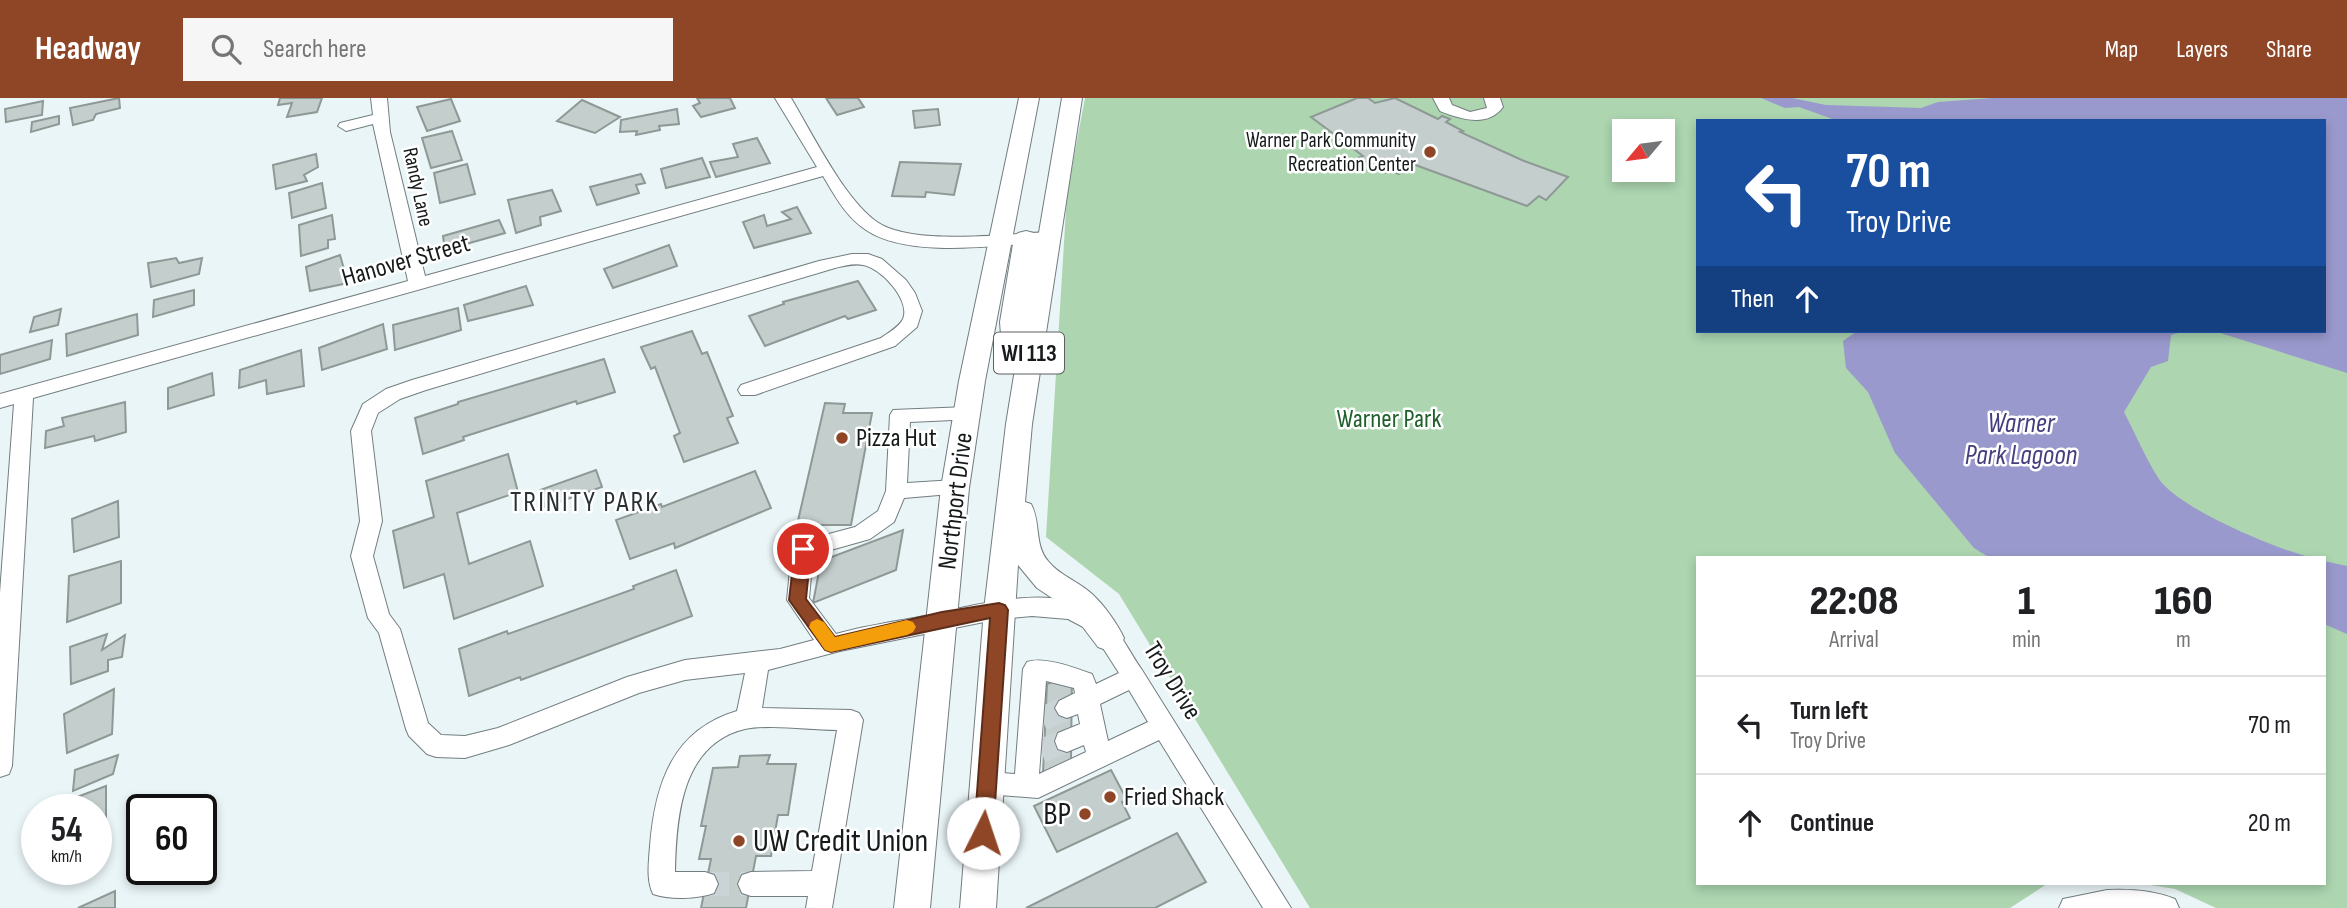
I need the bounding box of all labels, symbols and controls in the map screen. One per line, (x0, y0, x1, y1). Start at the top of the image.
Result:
search box (183, 18, 673, 81)
text: Headway (35, 29, 141, 69)
icon: search (207, 30, 245, 68)
text: Search here (263, 34, 366, 65)
text: Map (2105, 35, 2138, 64)
text: Layers (2176, 35, 2228, 64)
text: Share (2266, 35, 2312, 64)
north arrow (1612, 119, 1675, 182)
map controls (1612, 119, 1675, 182)
place label: Warner Park Community Recreation Center (1246, 128, 1416, 177)
text: 70 m (1846, 143, 1931, 202)
marker: Warner Park Community Recreation Center (1422, 144, 1438, 160)
street label: Randy Lane (397, 145, 439, 229)
icon: left (1731, 147, 1822, 238)
text: Troy Drive (1846, 203, 1952, 242)
street label: Hanover Street (338, 228, 474, 294)
icon: ahead (1788, 280, 1826, 318)
text: Then (1731, 284, 1774, 315)
road number: WI 113 (994, 332, 1064, 374)
park label: Warner Park (1337, 404, 1442, 435)
water label: Warner Park Lagoon (1965, 407, 2078, 472)
place label: Pizza Hut (856, 423, 937, 454)
marker: Pizza Hut (834, 430, 850, 446)
street label: Northport Drive (932, 431, 980, 571)
district label: TRINITY PARK (510, 486, 660, 519)
pin (773, 519, 833, 579)
icon: arrive (784, 530, 822, 568)
text: 22:08 (1809, 576, 1898, 627)
text: 1 (2018, 576, 2035, 627)
text: 160 (2154, 576, 2213, 627)
text: Arrival (1829, 626, 1879, 654)
text: min (2012, 626, 2041, 654)
text: m (2176, 626, 2191, 654)
street label: Troy Drive (1136, 636, 1208, 726)
text: Turn left (1790, 696, 1868, 727)
icon: left (1731, 706, 1769, 744)
text: 70 m (2248, 710, 2291, 741)
text: Troy Drive (1790, 727, 1866, 755)
place label: Fried Shack (1124, 782, 1224, 813)
marker: Fried Shack (1102, 789, 1118, 805)
speed limit sign: 60 (126, 794, 217, 885)
place label: BP (1043, 795, 1071, 834)
position arrow (946, 796, 1020, 870)
icon: ahead (1731, 804, 1769, 842)
marker: BP (1077, 806, 1093, 822)
text: Continue (1790, 808, 1874, 839)
text: 20 m (2248, 808, 2291, 839)
text: 54 (51, 809, 82, 852)
place label: UW Credit Union (753, 822, 928, 861)
marker: UW Credit Union (731, 833, 747, 849)
text: km/h (51, 846, 82, 867)

